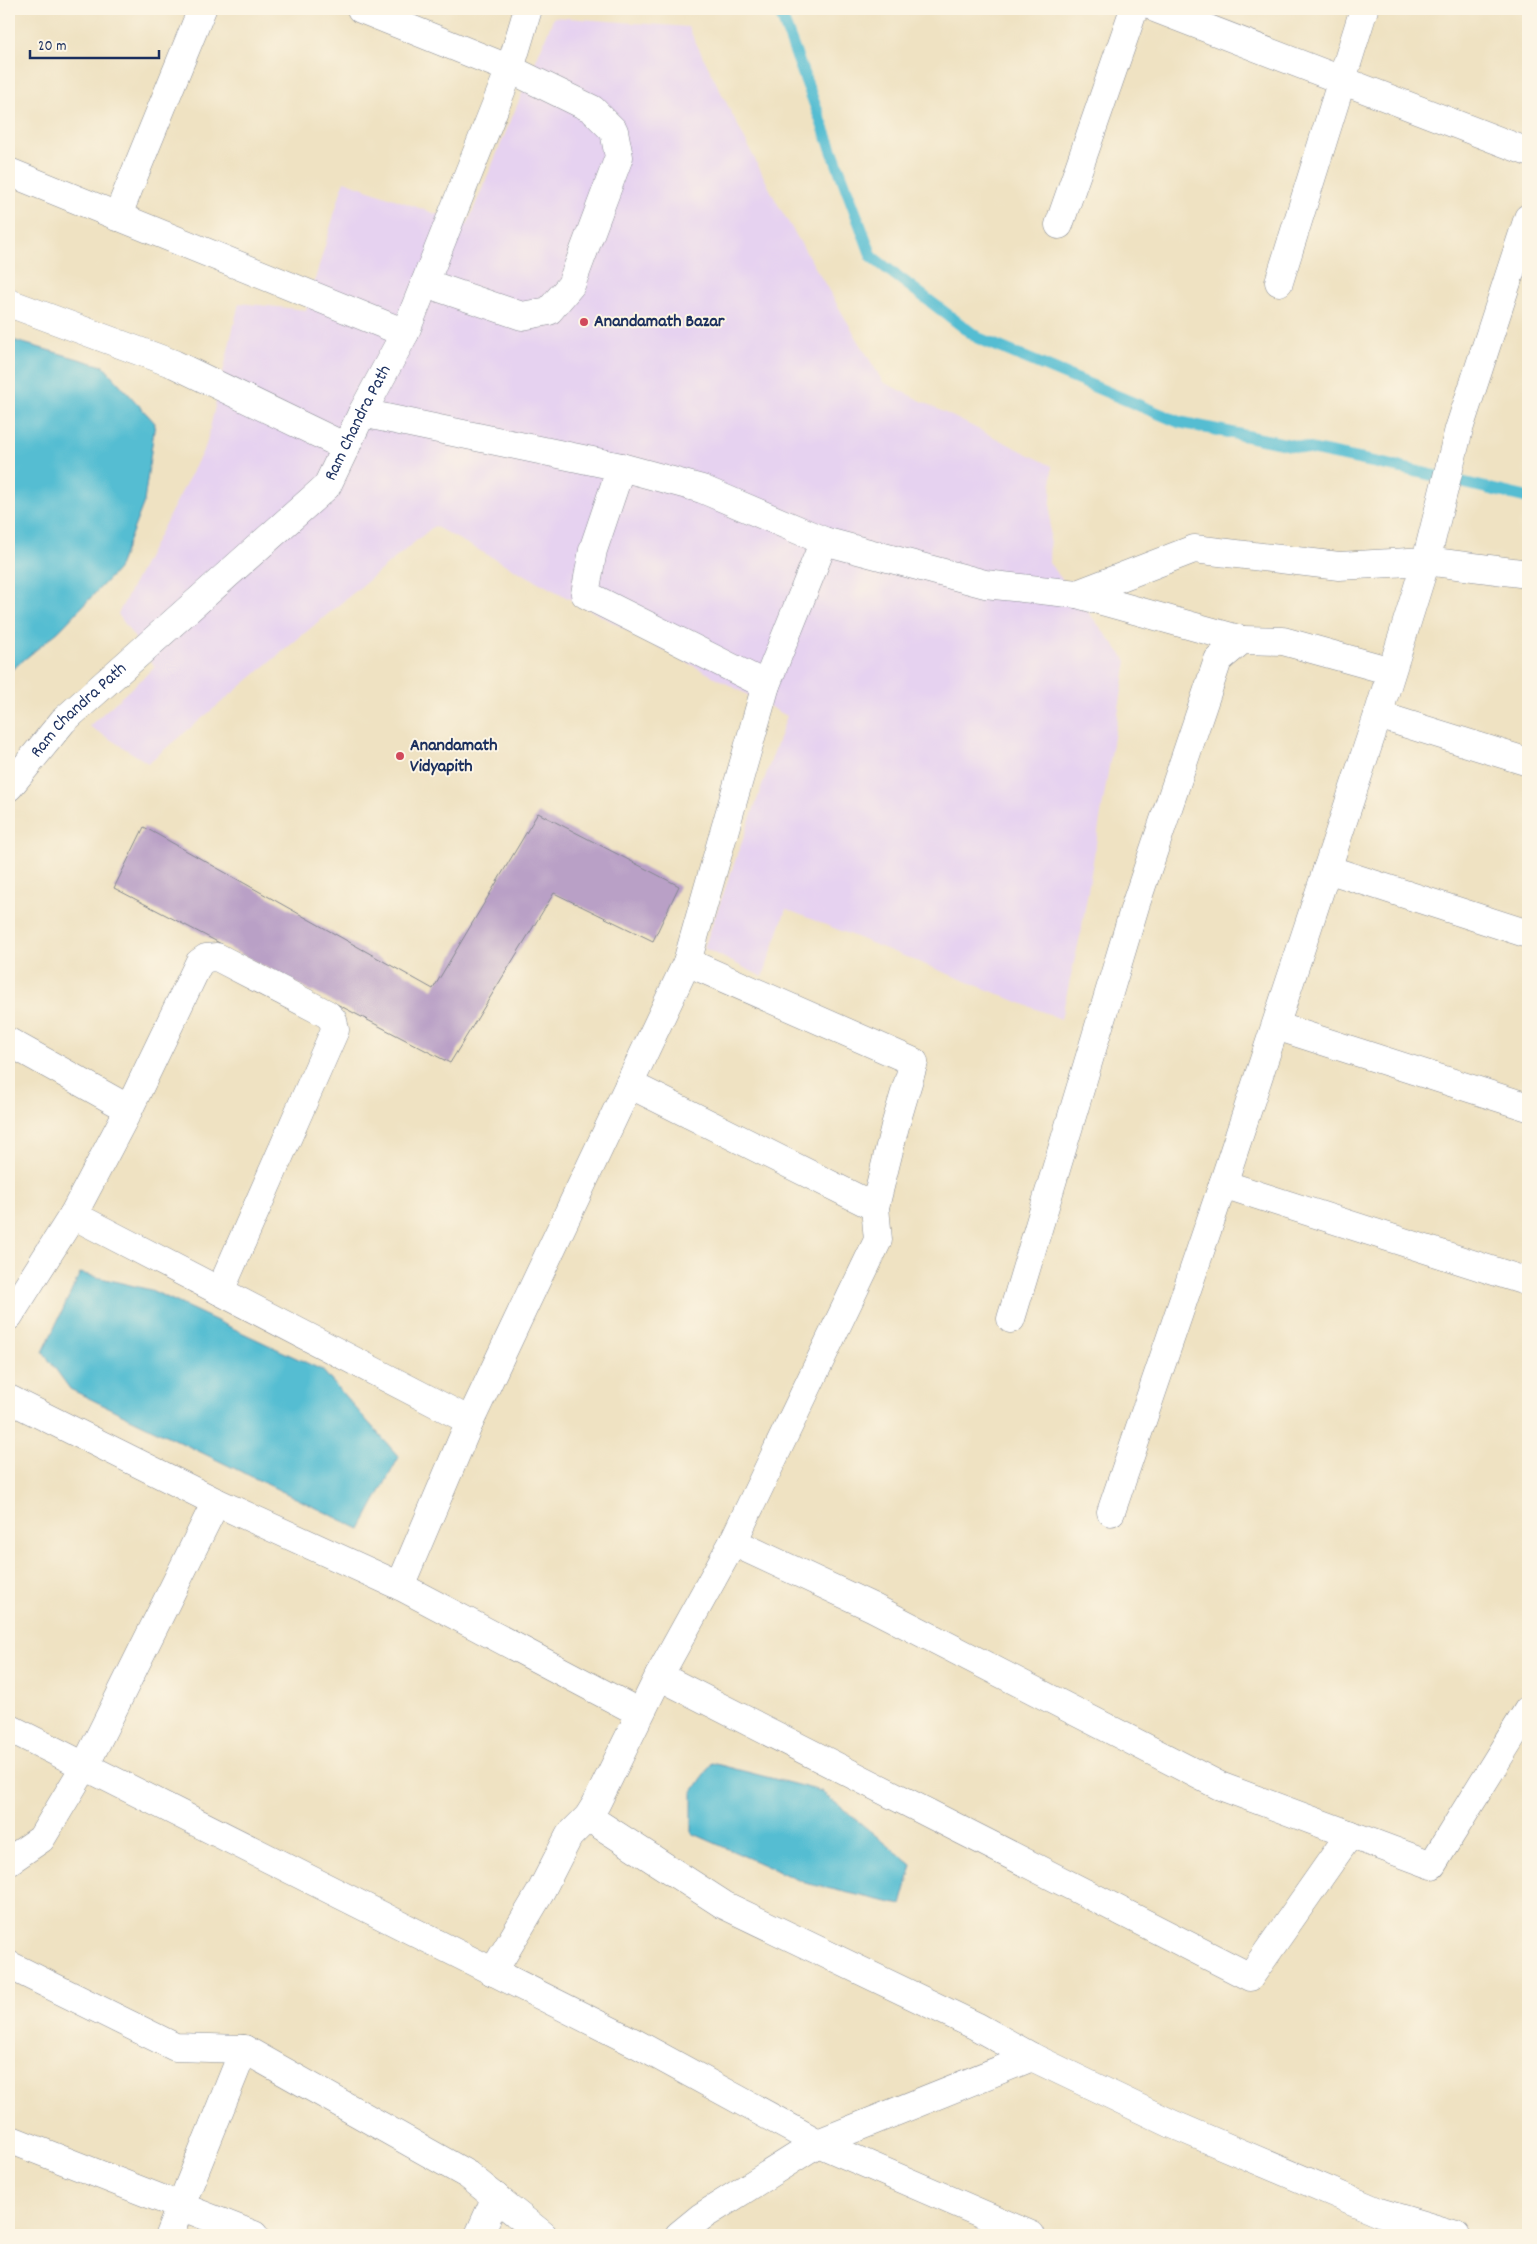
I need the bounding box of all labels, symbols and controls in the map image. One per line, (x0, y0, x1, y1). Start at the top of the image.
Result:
scale bar (30, 28, 159, 60)
text: 20 m (38, 36, 66, 58)
place label: Anandamath Bazar (594, 310, 725, 335)
marker: Anandamath Bazar (578, 316, 590, 328)
street label: Ram Chandra Path (319, 361, 398, 485)
street label: Ram Chandra Path (25, 657, 133, 764)
place label: Anandamath Vidyapith (410, 734, 497, 780)
marker: Anandamath Vidyapith (394, 750, 406, 762)

